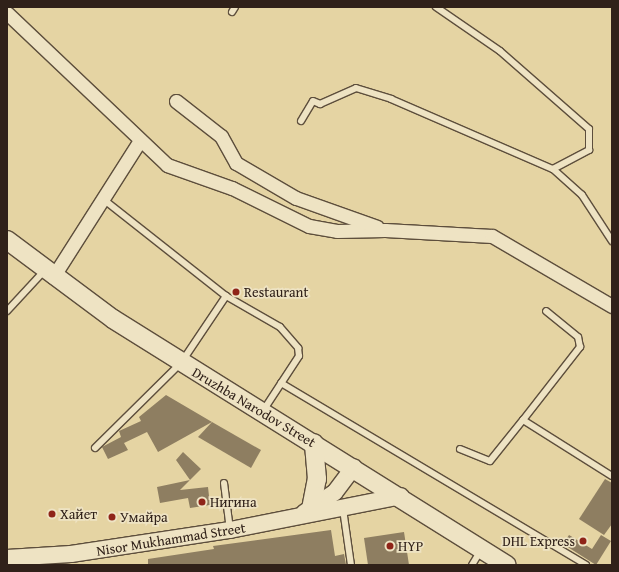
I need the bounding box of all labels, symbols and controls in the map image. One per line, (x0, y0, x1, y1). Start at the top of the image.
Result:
place label: Restaurant (244, 284, 308, 300)
marker: Restaurant (231, 287, 241, 297)
street label: Druzhba Narodov Street (189, 363, 319, 451)
place label: Нигина (210, 494, 257, 510)
marker: Нигина (197, 497, 207, 507)
place label: Хайет (60, 506, 97, 522)
marker: Хайет (47, 509, 57, 519)
place label: Умайра (120, 509, 168, 525)
marker: Умайра (107, 512, 117, 522)
street label: Nisor Mukhammad Street (95, 519, 247, 559)
place label: DHL Express (502, 533, 575, 549)
marker: DHL Express (578, 536, 588, 546)
place label: HYP (398, 538, 423, 554)
marker: HYP (385, 541, 395, 551)

